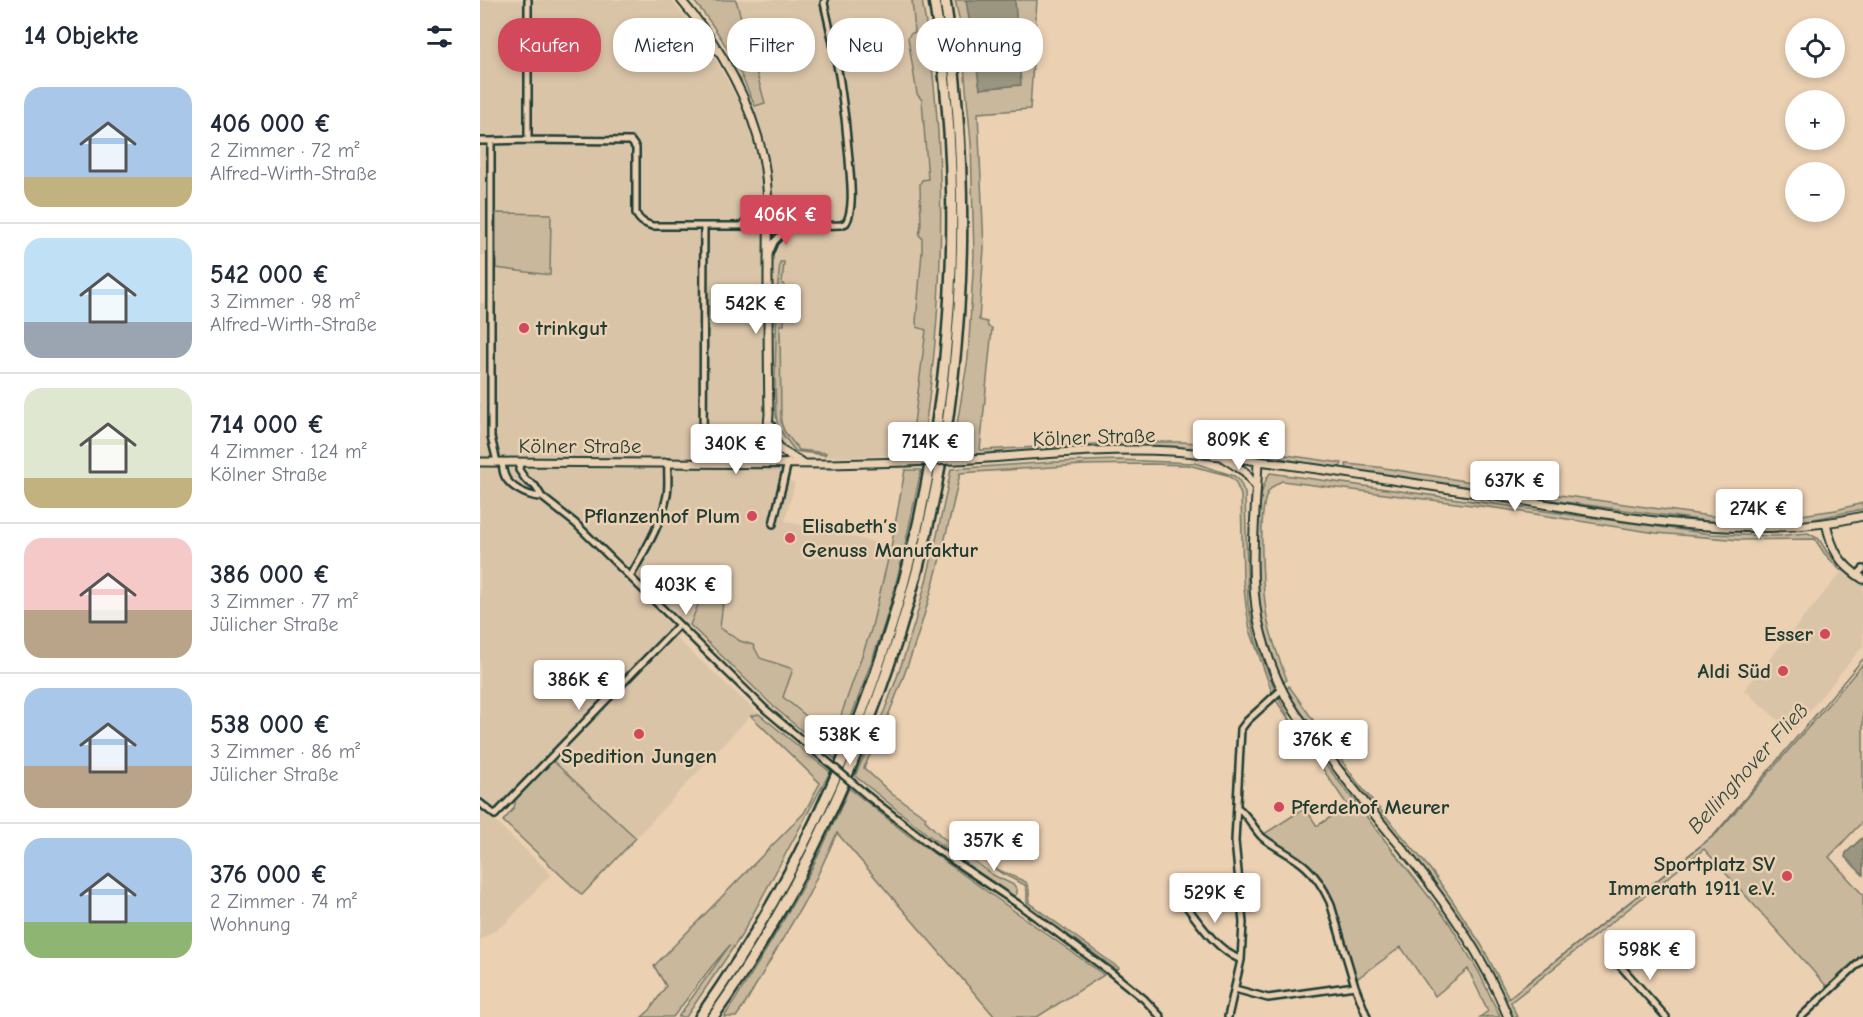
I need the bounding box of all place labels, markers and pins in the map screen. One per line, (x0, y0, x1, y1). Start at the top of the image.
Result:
pin: 406K € (737, 195, 835, 246)
pin: 542K € (707, 284, 805, 335)
place label: trinkgut (535, 316, 608, 340)
marker: trinkgut (517, 321, 531, 335)
pin: 809K € (1190, 420, 1288, 471)
pin: 714K € (882, 422, 980, 473)
pin: 340K € (687, 424, 785, 475)
pin: 637K € (1466, 461, 1564, 512)
pin: 274K € (1710, 489, 1808, 540)
place label: Pflanzenhof Plum (584, 504, 740, 528)
marker: Pflanzenhof Plum (745, 509, 759, 523)
place label: Elisabeth’s Genuss Manufaktur (802, 514, 979, 562)
marker: Elisabeth’s Genuss Manufaktur (783, 531, 797, 545)
pin: 403K € (637, 565, 735, 616)
place label: Esser (1764, 622, 1814, 646)
marker: Esser (1818, 627, 1832, 641)
place label: Aldi Süd (1698, 659, 1771, 683)
pin: 386K € (530, 660, 628, 711)
marker: Aldi Süd (1776, 664, 1790, 678)
pin: 538K € (801, 715, 899, 766)
pin: 376K € (1274, 720, 1372, 771)
marker: Spedition Jungen (632, 727, 646, 741)
place label: Spedition Jungen (561, 744, 717, 768)
place label: Pferdehof Meurer (1291, 795, 1450, 819)
marker: Pferdehof Meurer (1272, 800, 1286, 814)
pin: 357K € (945, 821, 1043, 872)
place label: Sportplatz SV Immerath 1911 e.V. (1608, 852, 1776, 900)
marker: Sportplatz SV Immerath 1911 e.V. (1780, 869, 1794, 883)
pin: 529K € (1166, 873, 1264, 924)
pin: 598K € (1601, 930, 1699, 981)

